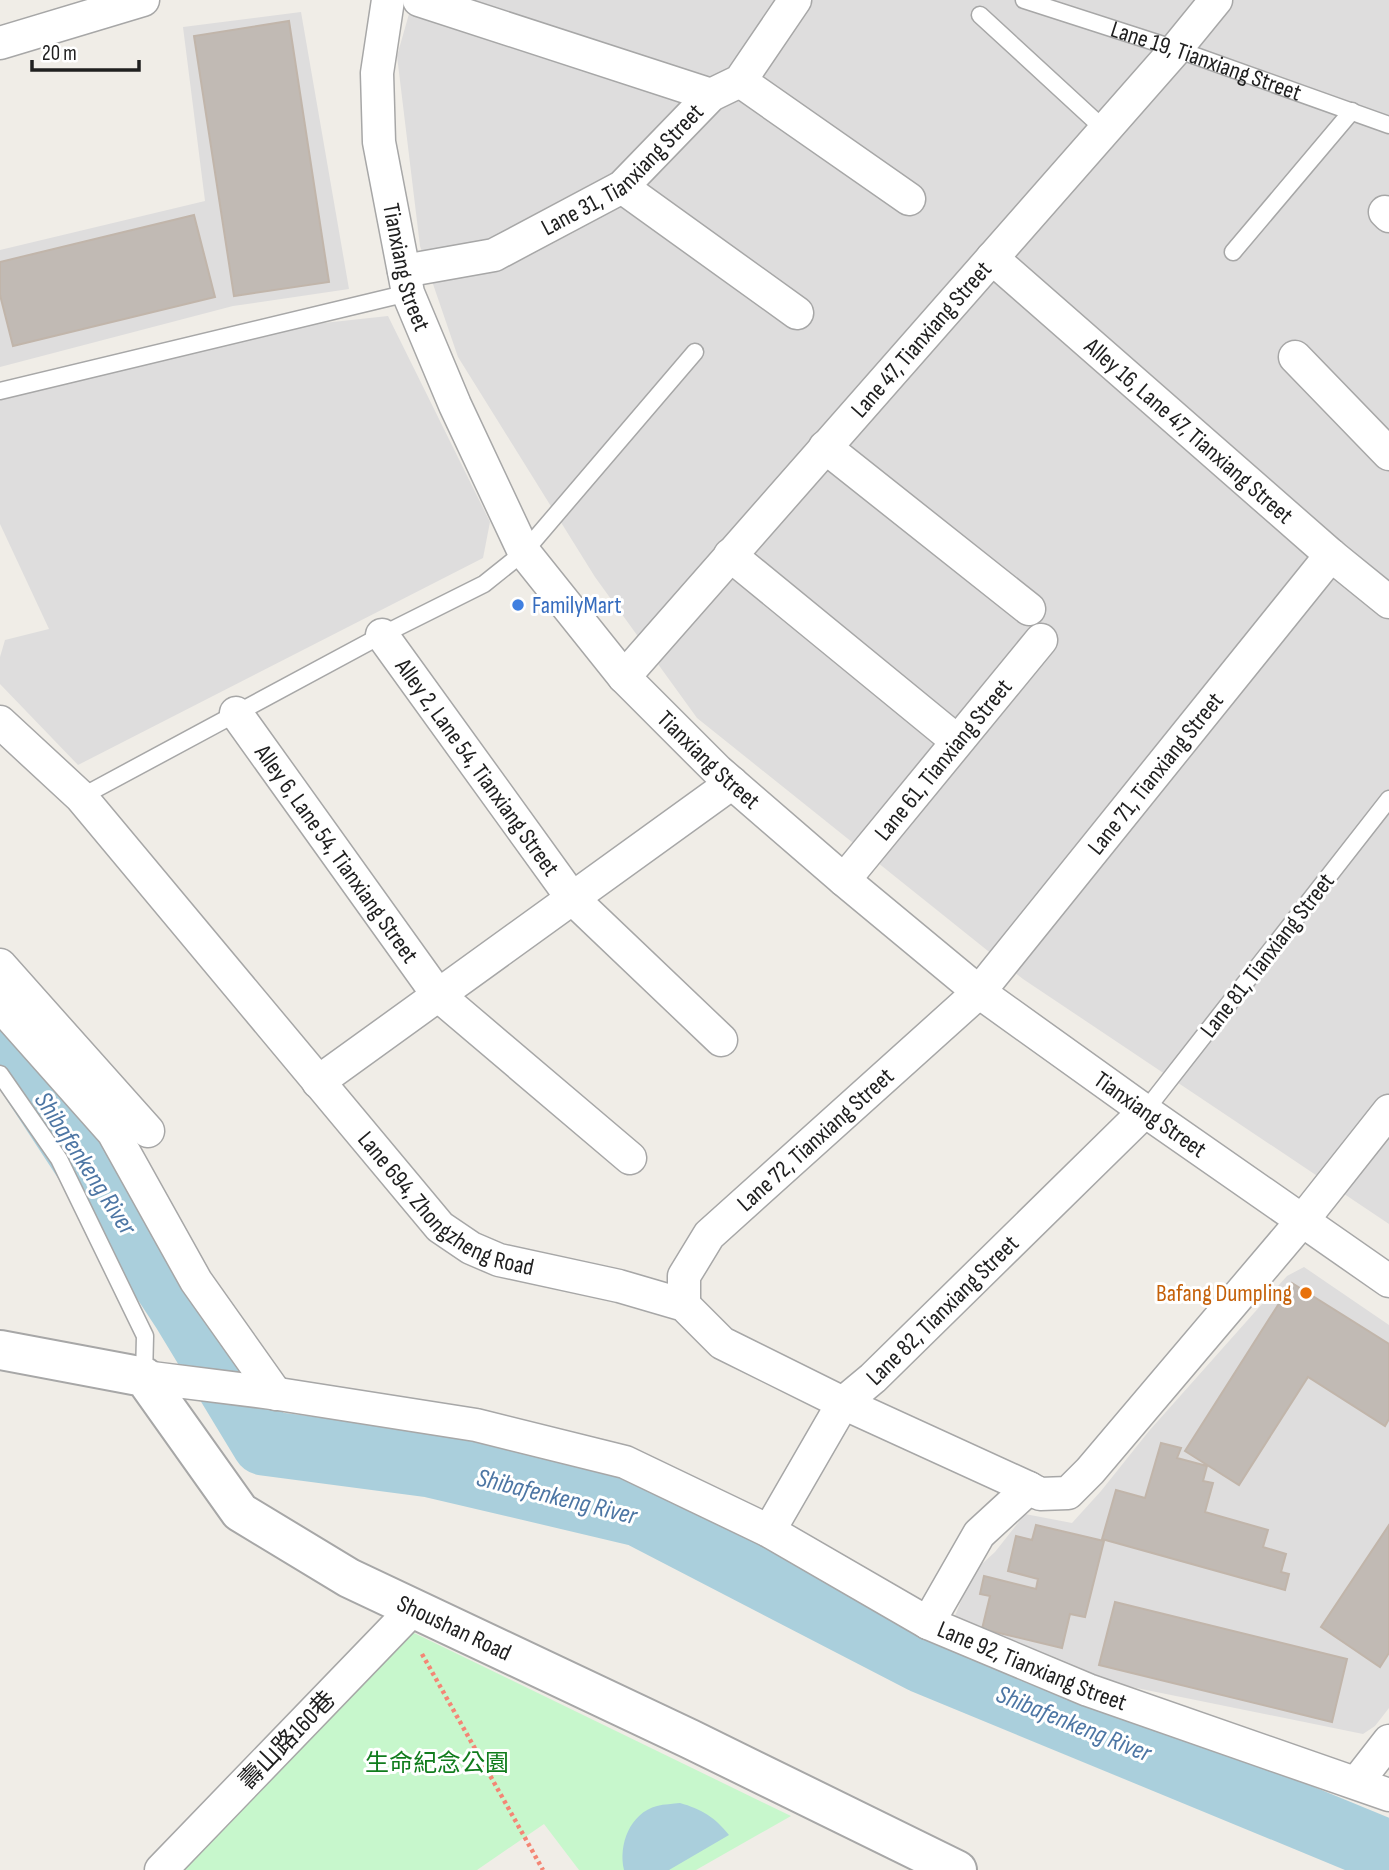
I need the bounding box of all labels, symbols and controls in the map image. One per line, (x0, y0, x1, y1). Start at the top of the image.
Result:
street label: Lane 19, Tianxiang Street (1107, 15, 1305, 108)
scale bar (32, 28, 138, 72)
text: 20 m (42, 41, 77, 66)
street label: Lane 31, Tianxiang Street (536, 98, 710, 242)
street label: Tianxiang Street (376, 201, 436, 336)
street label: Lane 47, Tianxiang Street (845, 255, 998, 423)
street label: Alley 16, Lane 47, Tianxiang Street (1078, 331, 1299, 530)
place label: FamilyMart (532, 591, 622, 620)
marker: FamilyMart (510, 597, 526, 613)
street label: Alley 2, Lane 54, Tianxiang Street (388, 652, 565, 882)
street label: Lane 61, Tianxiang Street (869, 673, 1018, 846)
street label: Lane 71, Tianxiang Street (1082, 687, 1229, 861)
street label: Tianxiang Street (651, 705, 766, 816)
street label: Alley 6, Lane 54, Tianxiang Street (248, 738, 424, 969)
street label: Lane 81, Tianxiang Street (1194, 867, 1341, 1043)
street label: Lane 72, Tianxiang Street (731, 1062, 900, 1218)
street label: Tianxiang Street (1088, 1065, 1212, 1164)
water label: Shibafenkeng River (27, 1087, 143, 1242)
street label: Lane 694, Zhongzheng Road (351, 1126, 537, 1282)
street label: Lane 82, Tianxiang Street (860, 1229, 1025, 1391)
place label: Bafang Dumpling (1156, 1279, 1292, 1308)
marker: Bafang Dumpling (1298, 1285, 1314, 1301)
water label: Shibafenkeng River (473, 1463, 642, 1533)
street label: Shoushan Road (392, 1589, 516, 1667)
street label: Lane 92, Tianxiang Street (933, 1615, 1130, 1717)
water label: Shibafenkeng River (992, 1679, 1157, 1770)
street label: 壽山路160巷 (233, 1685, 341, 1796)
park label: 生命紀念公園 (365, 1749, 509, 1778)

